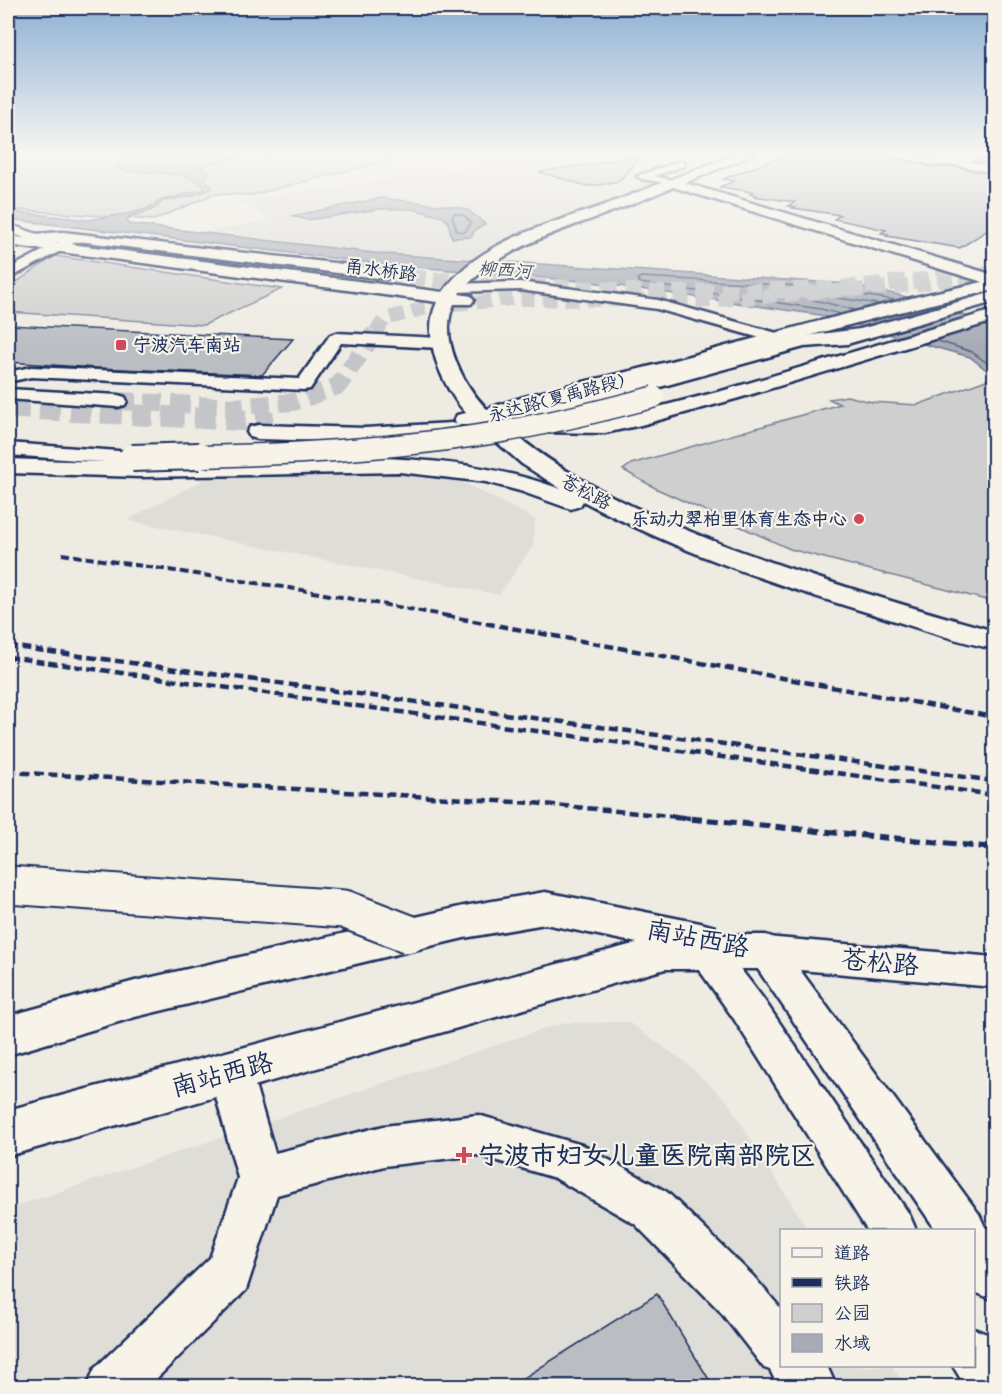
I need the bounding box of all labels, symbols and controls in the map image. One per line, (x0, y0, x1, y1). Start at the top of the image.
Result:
street label: 甬水桥路 (344, 255, 418, 287)
water label: 柳西河 (477, 257, 536, 285)
place label: 宁波汽车南站 (133, 334, 241, 358)
marker: 宁波汽车南站 (114, 338, 128, 352)
street label: 永达路(夏禹路段) (485, 369, 628, 429)
street label: 苍松路 (556, 470, 615, 516)
place label: 乐动力翠柏里体育生态中心 (631, 508, 847, 532)
marker: 乐动力翠柏里体育生态中心 (852, 512, 866, 526)
street label: 南站西路 (643, 913, 752, 967)
street label: 苍松路 (839, 944, 920, 984)
street label: 南站西路 (168, 1046, 277, 1106)
place label: 宁波市妇女儿童医院南部院区 (478, 1140, 816, 1174)
marker: 宁波市妇女儿童医院南部院区 (455, 1146, 473, 1164)
legend (780, 1229, 975, 1367)
text: 道路 (834, 1242, 870, 1266)
text: 铁路 (834, 1272, 870, 1296)
text: 公园 (834, 1302, 870, 1326)
text: 水域 (834, 1332, 870, 1356)

